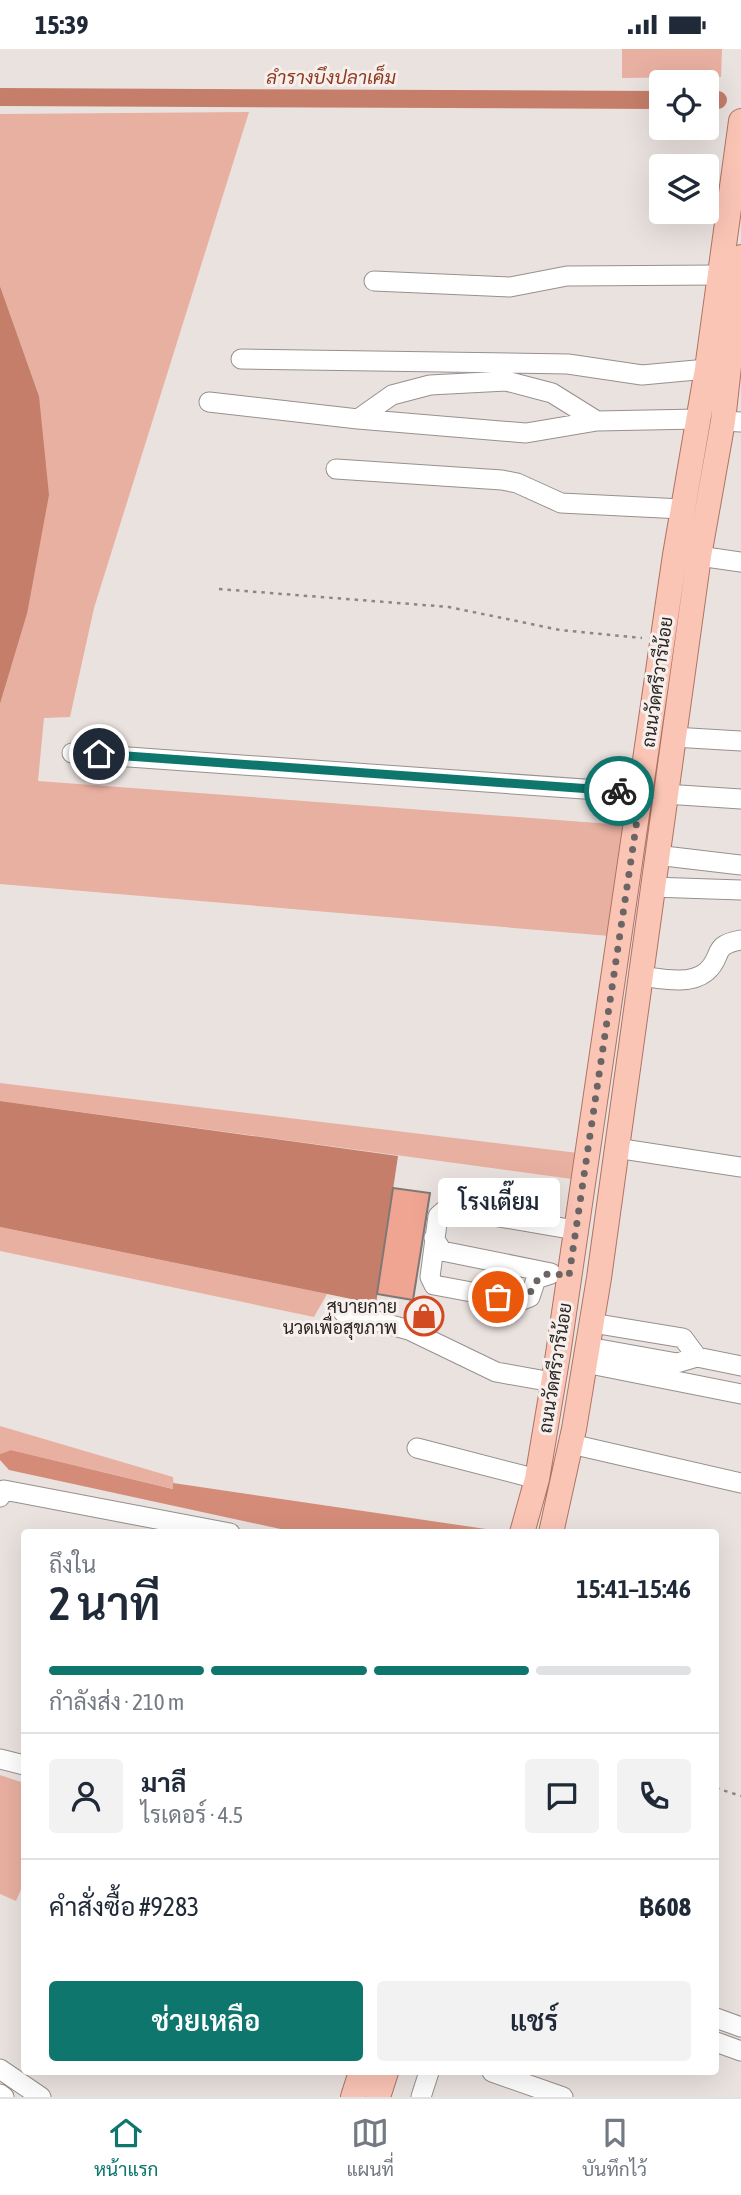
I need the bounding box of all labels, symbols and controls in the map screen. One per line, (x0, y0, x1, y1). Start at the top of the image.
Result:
text: 15:39 (35, 10, 89, 40)
water label: ลำรางบึงปลาเค็ม (266, 64, 396, 88)
map controls (649, 70, 719, 224)
button: locate (649, 70, 719, 140)
button: layers (649, 154, 719, 224)
street label: ถนนวัดศรีวารีน้อย (635, 615, 677, 749)
pin (69, 724, 129, 784)
icon: home (80, 735, 118, 773)
courier (584, 756, 654, 826)
icon: bike (600, 772, 638, 810)
callout: โรงเตี๊ยม (437, 1178, 559, 1227)
text: โรงเตี๊ยม (459, 1189, 539, 1215)
pin (468, 1267, 528, 1327)
icon: bag (479, 1278, 517, 1316)
shop icon: สบายกาย นวดเพื่อสุขภาพ (403, 1295, 445, 1337)
place label: สบายกาย นวดเพื่อสุขภาพ (283, 1296, 397, 1340)
street label: ถนนวัดศรีวารีน้อย (532, 1301, 576, 1435)
text: ถึงใน (49, 1552, 96, 1578)
text: 15:41–15:46 (576, 1574, 691, 1604)
text: 2 นาที (49, 1577, 161, 1630)
text: กำลังส่ง · 210 m (49, 1689, 184, 1715)
button: person (49, 1759, 123, 1833)
button: chat (525, 1759, 599, 1833)
button: phone (617, 1759, 691, 1833)
text: มาลี (141, 1768, 186, 1798)
text: ไรเดอร์ · 4.5 (141, 1802, 243, 1828)
text: คำสั่งซื้อ #9283 (49, 1892, 199, 1922)
text: ฿608 (639, 1892, 691, 1922)
button: ช่วยเหลือ (49, 1981, 363, 2061)
button: แชร์ (377, 1981, 691, 2061)
tab: หน้าแรก (94, 2114, 159, 2180)
tab: แผนที่ (347, 2114, 394, 2180)
tab: บันทึกไว้ (582, 2114, 647, 2180)

